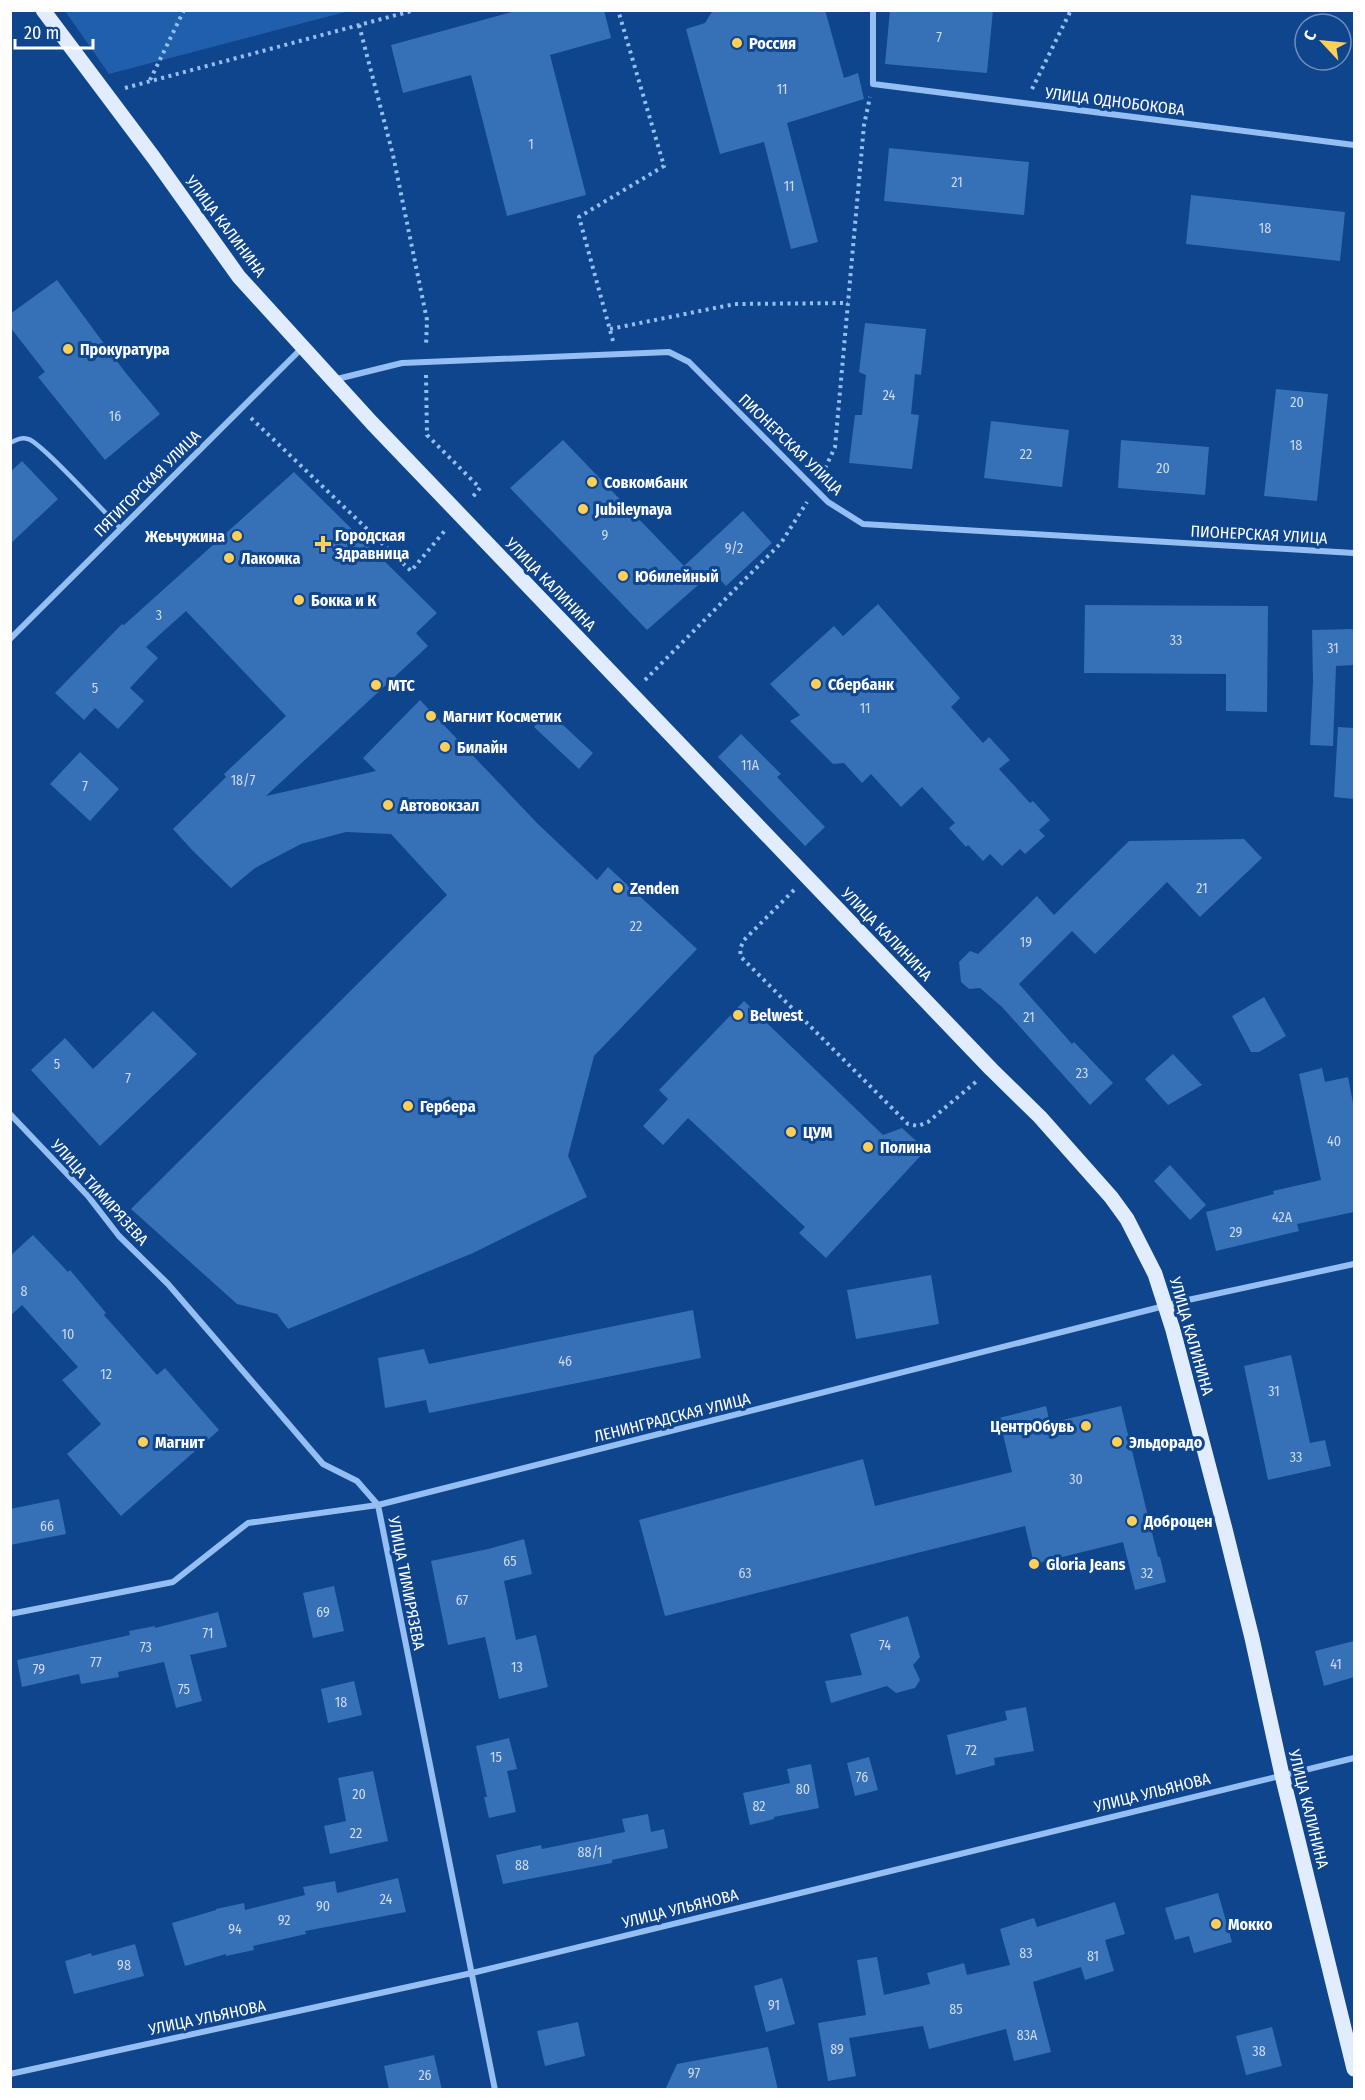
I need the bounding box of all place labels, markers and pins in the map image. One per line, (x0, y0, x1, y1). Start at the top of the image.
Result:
place label: Россия (749, 34, 796, 53)
marker: Россия (730, 36, 744, 50)
place label: Прокуратура (80, 340, 170, 359)
marker: Прокуратура (61, 342, 75, 356)
place label: Совкомбанк (604, 473, 689, 492)
marker: Совкомбанк (585, 475, 599, 489)
place label: Jubileynaya (594, 500, 672, 519)
marker: Jubileynaya (576, 502, 590, 516)
place label: Городская Здравница (334, 526, 409, 563)
place label: Жеьчужина (144, 527, 225, 546)
marker: Жеьчужина (230, 529, 244, 543)
marker: Городская Здравница (316, 537, 330, 551)
place label: Лакомка (241, 549, 300, 568)
marker: Лакомка (222, 551, 236, 565)
place label: Юбилейный (635, 567, 719, 586)
marker: Юбилейный (616, 569, 630, 583)
place label: Бокка и К (311, 591, 377, 610)
marker: Бокка и К (292, 593, 306, 607)
place label: Сбербанк (828, 675, 895, 694)
place label: МТС (388, 676, 416, 695)
marker: Сбербанк (809, 677, 823, 691)
marker: МТС (369, 678, 383, 692)
place label: Магнит Косметик (443, 707, 562, 726)
marker: Магнит Косметик (424, 709, 438, 723)
place label: Билайн (457, 738, 508, 757)
marker: Билайн (438, 740, 452, 754)
place label: Автовокзал (399, 796, 479, 815)
marker: Автовокзал (381, 798, 395, 812)
place label: Zenden (630, 879, 679, 898)
marker: Zenden (611, 881, 625, 895)
place label: Belwest (750, 1006, 804, 1025)
marker: Belwest (731, 1008, 745, 1022)
place label: Гербера (420, 1097, 476, 1116)
marker: Гербера (401, 1099, 415, 1113)
place label: ЦУМ (803, 1123, 833, 1142)
marker: ЦУМ (784, 1125, 798, 1139)
place label: Полина (880, 1138, 931, 1157)
marker: Полина (861, 1140, 875, 1154)
place label: ЦентрОбувь (990, 1417, 1074, 1436)
marker: ЦентрОбувь (1079, 1419, 1093, 1433)
place label: Магнит (155, 1433, 205, 1452)
place label: Эльдорадо (1129, 1433, 1203, 1452)
marker: Магнит (136, 1435, 150, 1449)
marker: Эльдорадо (1110, 1435, 1124, 1449)
place label: Доброцен (1143, 1512, 1213, 1531)
marker: Доброцен (1125, 1514, 1139, 1528)
place label: Gloria Jeans (1046, 1555, 1126, 1574)
marker: Gloria Jeans (1027, 1557, 1041, 1571)
place label: Мокко (1228, 1915, 1273, 1934)
marker: Мокко (1209, 1917, 1223, 1931)

